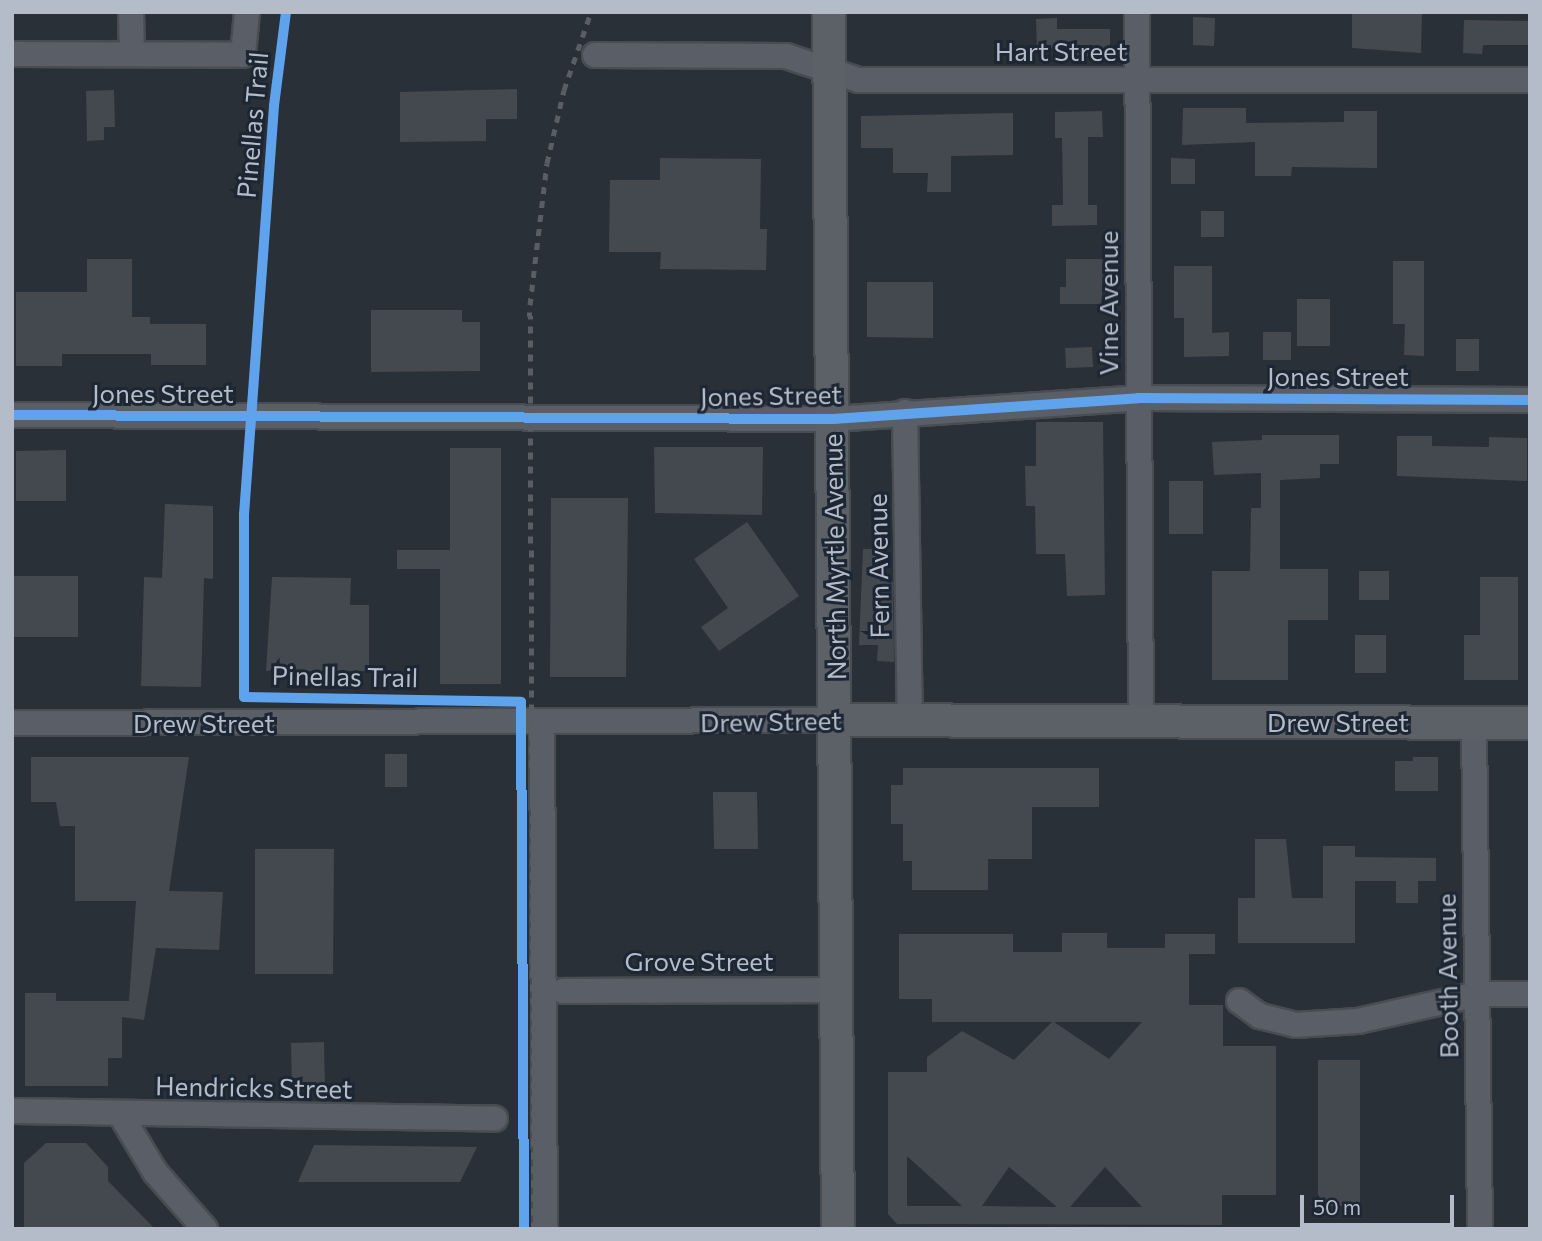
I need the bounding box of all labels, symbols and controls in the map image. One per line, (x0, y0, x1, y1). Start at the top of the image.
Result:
street label: Hart Street (995, 35, 1127, 67)
street label: Pinellas Trail (230, 51, 274, 199)
street label: Vine Avenue (1092, 231, 1124, 375)
street label: Jones Street (1267, 360, 1409, 392)
street label: Jones Street (92, 377, 234, 409)
street label: Jones Street (700, 378, 842, 412)
street label: North Myrtle Avenue (816, 433, 852, 681)
street label: Fern Avenue (861, 493, 895, 639)
street label: Pinellas Trail (271, 659, 419, 693)
street label: Drew Street (700, 704, 842, 738)
street label: Drew Street (1267, 706, 1409, 738)
street label: Drew Street (133, 707, 275, 739)
street label: Booth Avenue (1430, 893, 1464, 1059)
street label: Grove Street (624, 945, 774, 977)
street label: Hendricks Street (155, 1070, 353, 1104)
scale bar (1304, 1182, 1458, 1226)
text: 50 m (1313, 1194, 1361, 1219)

